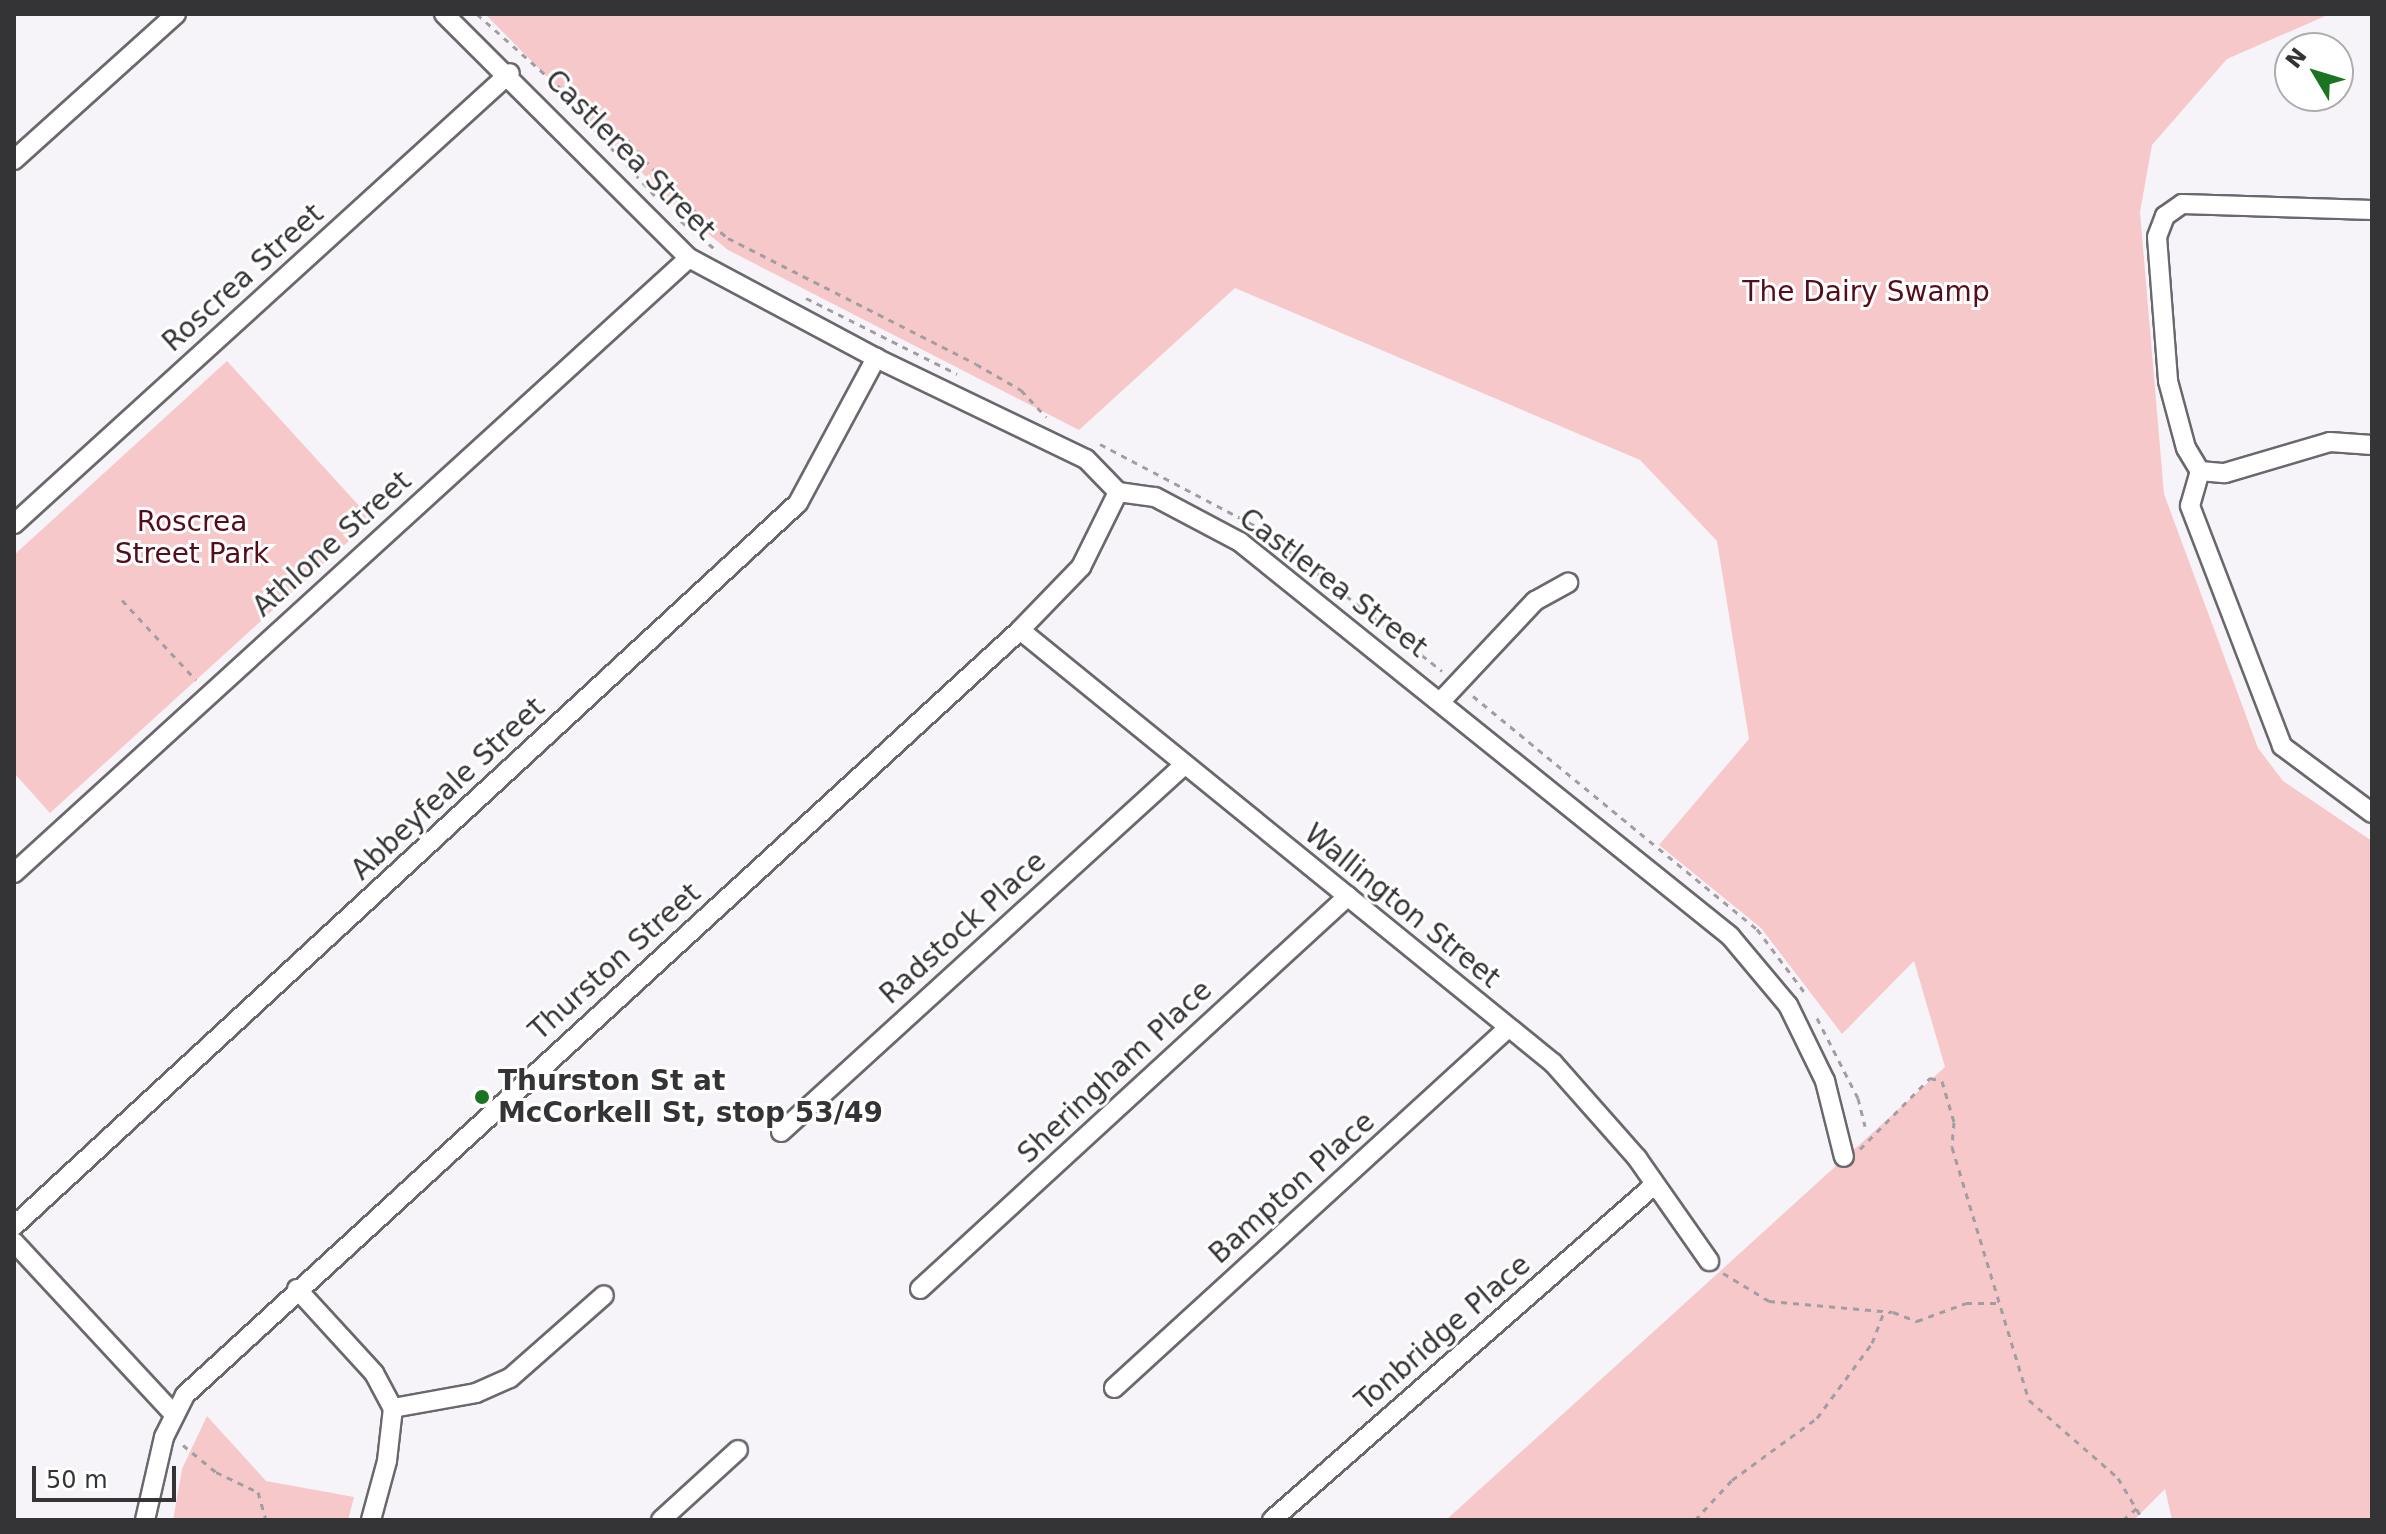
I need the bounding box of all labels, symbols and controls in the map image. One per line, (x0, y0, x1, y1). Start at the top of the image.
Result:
north arrow (2274, 32, 2354, 112)
text: N (2281, 43, 2312, 73)
street label: Castlerea Street (538, 63, 722, 247)
street label: Roscrea Street (156, 197, 330, 359)
park label: The Dairy Swamp (1742, 275, 1990, 309)
street label: Athlone Street (246, 464, 418, 624)
street label: Castlerea Street (1232, 501, 1434, 665)
park label: Roscrea Street Park (115, 505, 269, 571)
street label: Abbeyfeale Street (344, 691, 552, 887)
street label: Wallington Street (1297, 817, 1507, 995)
street label: Radstock Place (873, 845, 1053, 1011)
street label: Thurston Street (523, 876, 707, 1048)
street label: Sheringham Place (1011, 973, 1219, 1171)
place label: Thurston St at McCorkell St, stop 53/49 (498, 1064, 883, 1130)
marker: Thurston St at McCorkell St, stop 53/49 (473, 1088, 491, 1106)
street label: Bampton Place (1202, 1105, 1382, 1271)
street label: Tonbridge Place (1349, 1248, 1537, 1418)
scale bar (36, 1450, 180, 1500)
text: 50 m (46, 1466, 108, 1494)

